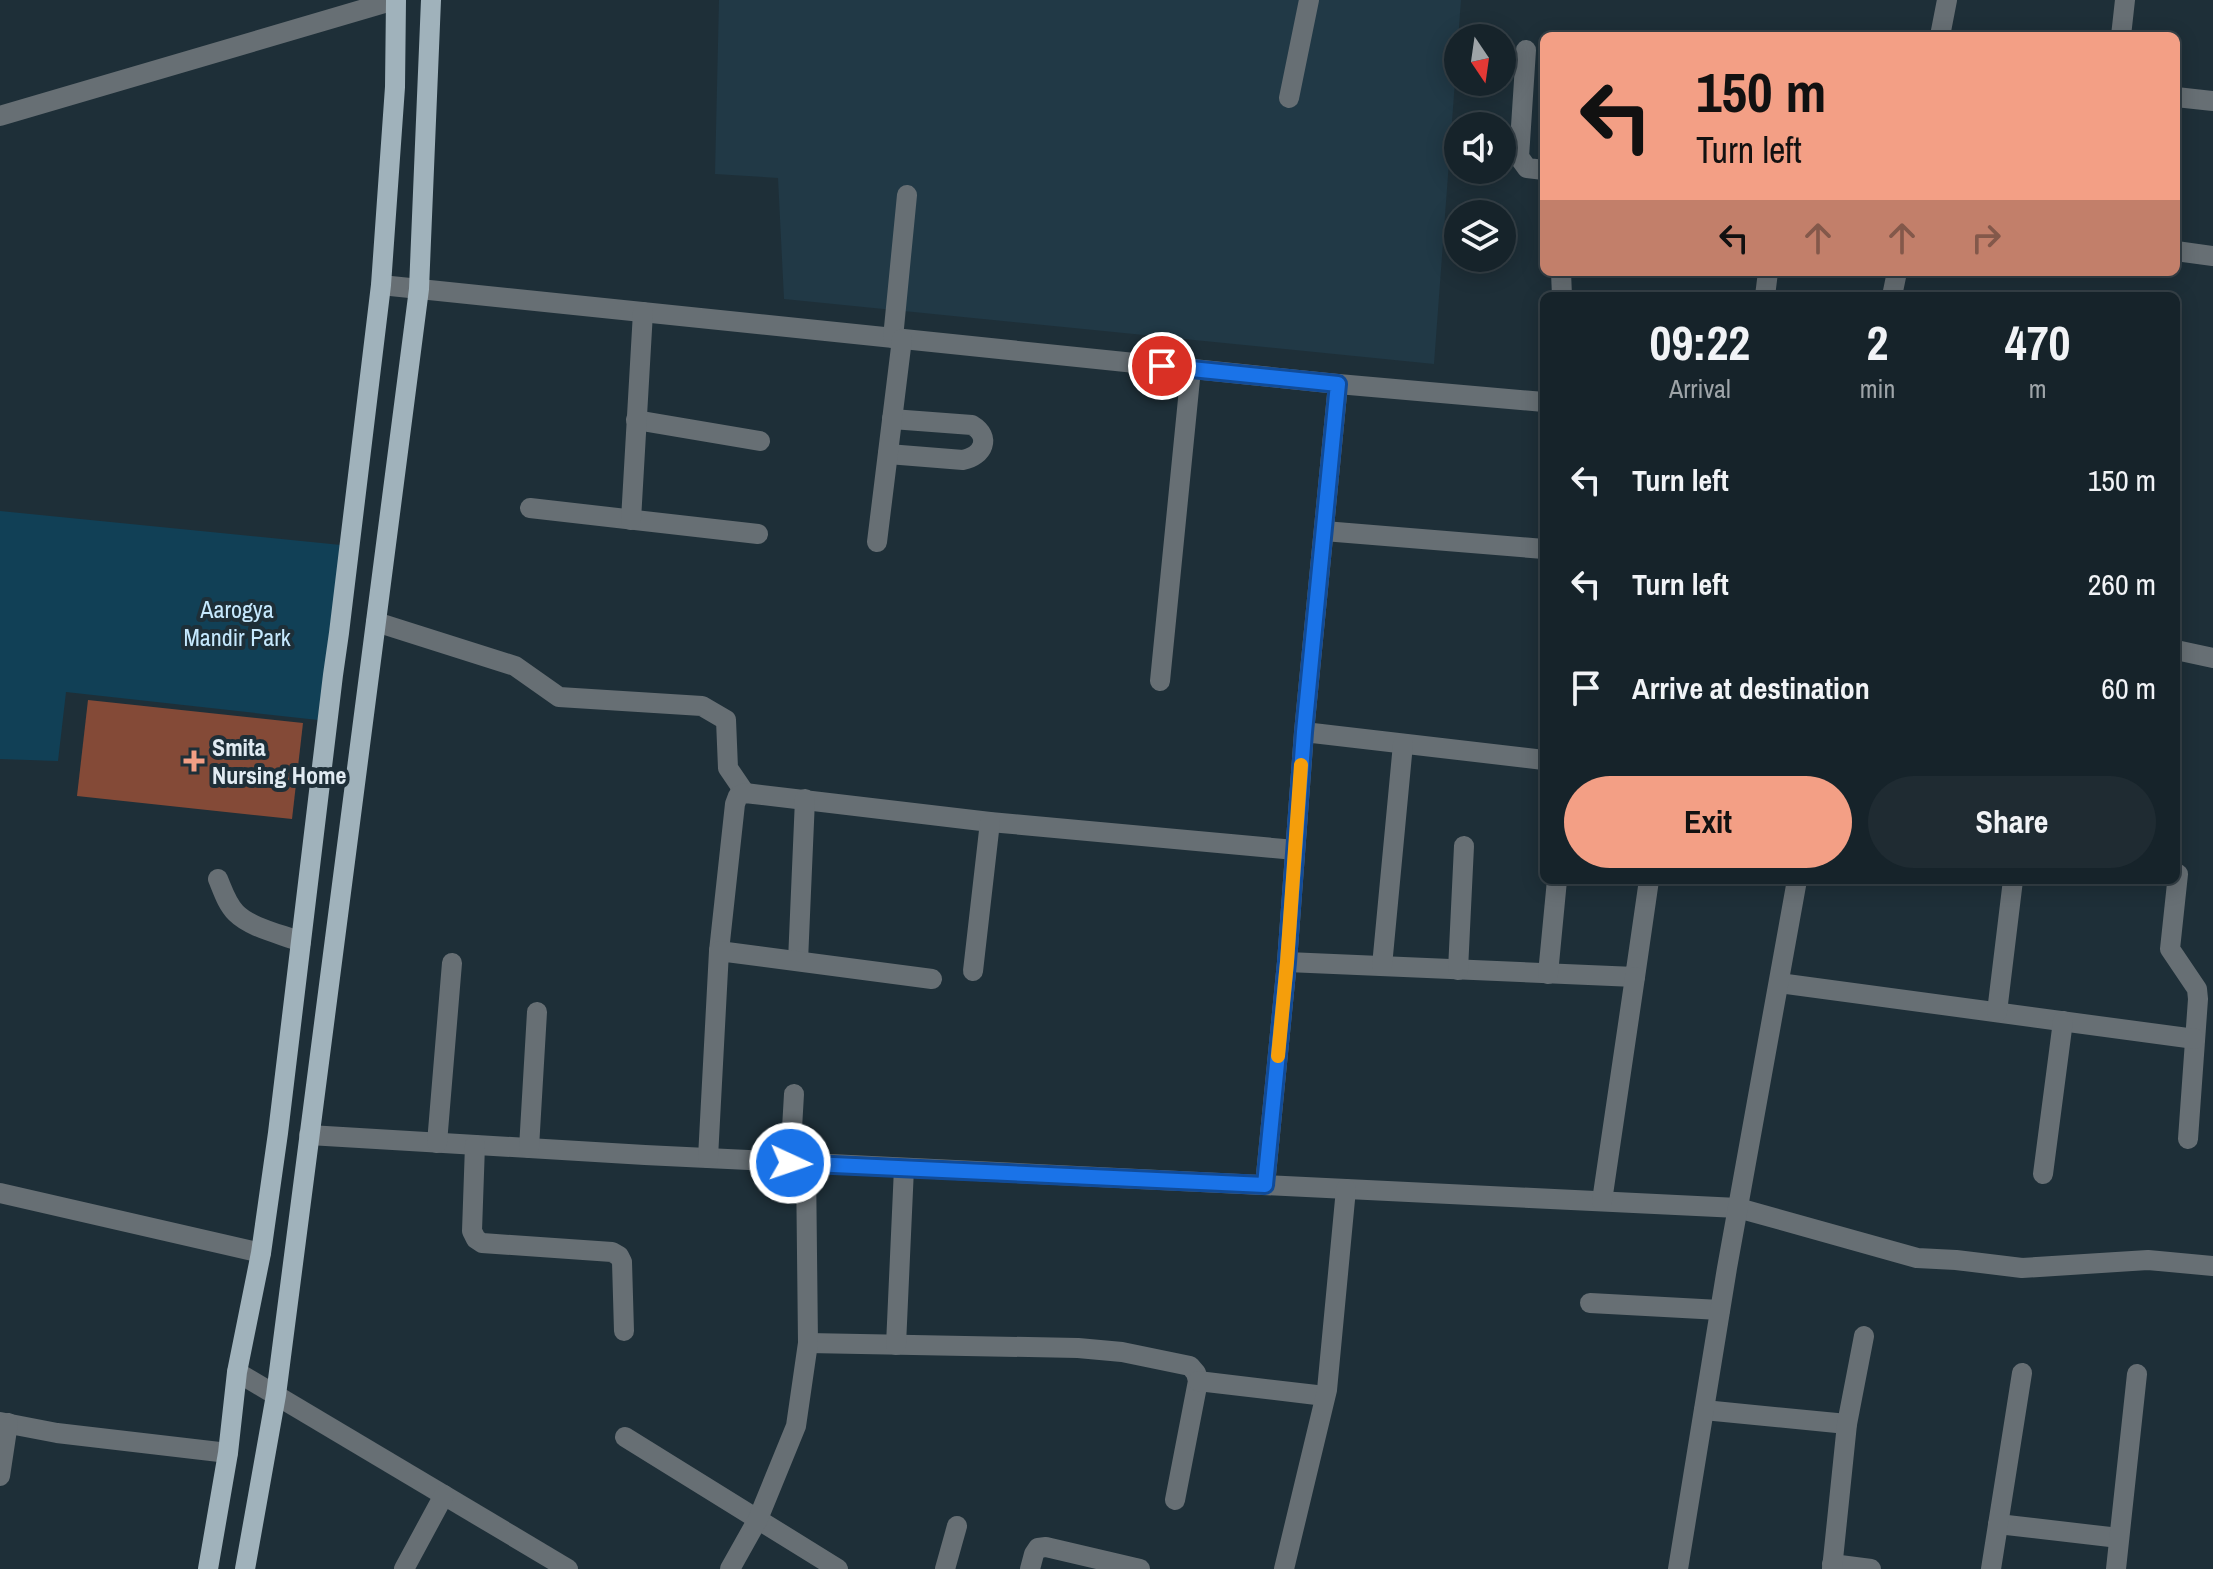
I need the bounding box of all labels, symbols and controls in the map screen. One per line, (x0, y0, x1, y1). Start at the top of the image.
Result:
north arrow (1444, 24, 1516, 96)
map controls (1444, 24, 1516, 272)
text: 150 m (1696, 54, 1826, 129)
icon: left (1564, 64, 1668, 168)
button: sound (1444, 112, 1516, 184)
text: Turn left (1696, 126, 1802, 174)
button: layers (1444, 200, 1516, 272)
icon: left (1712, 216, 1756, 260)
icon: ahead (1796, 216, 1840, 260)
icon: ahead (1880, 216, 1924, 260)
icon: right (1964, 216, 2008, 260)
text: 09:22 (1650, 310, 1750, 375)
text: 2 (1867, 310, 1888, 375)
text: 470 (2005, 310, 2070, 375)
pin (1128, 332, 1196, 400)
icon: arrive (1140, 344, 1184, 388)
text: Arrival (1669, 371, 1731, 406)
text: min (1860, 371, 1895, 406)
text: m (2029, 371, 2047, 406)
icon: left (1564, 458, 1608, 502)
text: Turn left (1632, 460, 1729, 500)
text: 150 m (2088, 460, 2156, 500)
icon: left (1564, 562, 1608, 606)
text: Turn left (1632, 564, 1729, 604)
text: 260 m (2088, 564, 2156, 604)
park label: Aarogya Mandir Park (183, 593, 291, 653)
icon: arrive (1564, 666, 1608, 710)
text: Arrive at destination (1632, 668, 1870, 708)
text: 60 m (2101, 668, 2156, 708)
place label: Smita Nursing Home (212, 731, 347, 791)
marker: Smita Nursing Home (183, 750, 205, 772)
button: Exit (1564, 776, 1852, 868)
button: Share (1868, 776, 2156, 868)
position arrow (748, 1121, 832, 1205)

